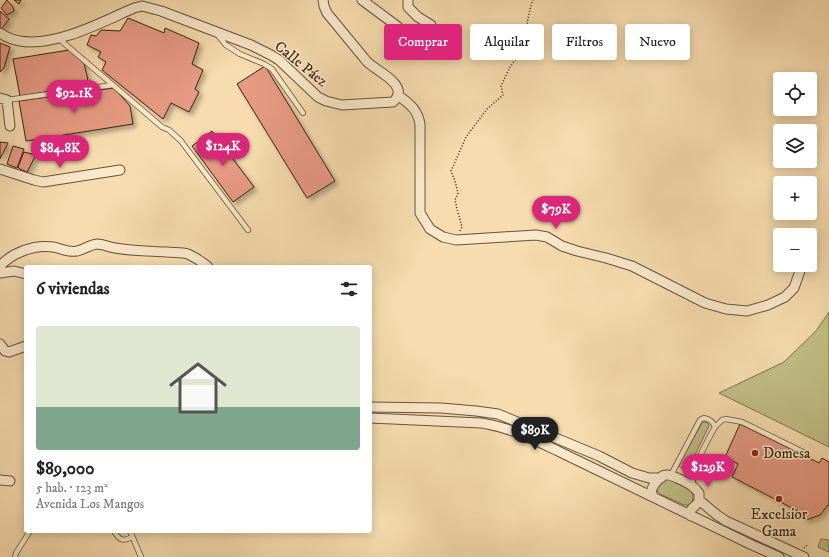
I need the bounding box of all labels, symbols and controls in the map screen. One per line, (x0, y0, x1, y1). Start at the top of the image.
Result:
chip: Comprar (384, 24, 462, 60)
chip: Alquilar (470, 24, 544, 60)
chip: Filtros (552, 24, 617, 60)
chip: Nuevo (625, 24, 690, 60)
street label: Calle Páez (271, 37, 332, 91)
map controls (773, 72, 817, 272)
button: locate (773, 72, 817, 116)
pin: $92.1K (41, 80, 107, 114)
text: $92.1K (55, 85, 93, 101)
button: layers (773, 124, 817, 168)
pin: $124K (195, 133, 251, 167)
pin: $84.8K (27, 135, 93, 169)
text: $124K (206, 138, 240, 154)
text: $84.8K (40, 140, 80, 156)
button: + (773, 176, 817, 220)
pin: $79K (532, 196, 580, 230)
text: $79K (541, 201, 571, 217)
button: − (773, 228, 817, 272)
text: 6 viviendas (36, 278, 110, 300)
icon: filters (338, 278, 360, 300)
icon: home (162, 352, 234, 424)
pin: $89K (511, 417, 559, 451)
text: $89K (520, 422, 550, 438)
place label: Domesa (763, 444, 811, 463)
marker: Domesa (750, 448, 760, 458)
pin: $129K (680, 454, 736, 488)
text: $89,000 (36, 458, 94, 480)
text: $129K (691, 459, 725, 475)
text: 5 hab. · 123 m² (36, 480, 108, 496)
marker: Excelsior Gama (774, 494, 784, 504)
text: Avenida Los Mangos (36, 496, 144, 512)
place label: Excelsior Gama (751, 505, 808, 541)

